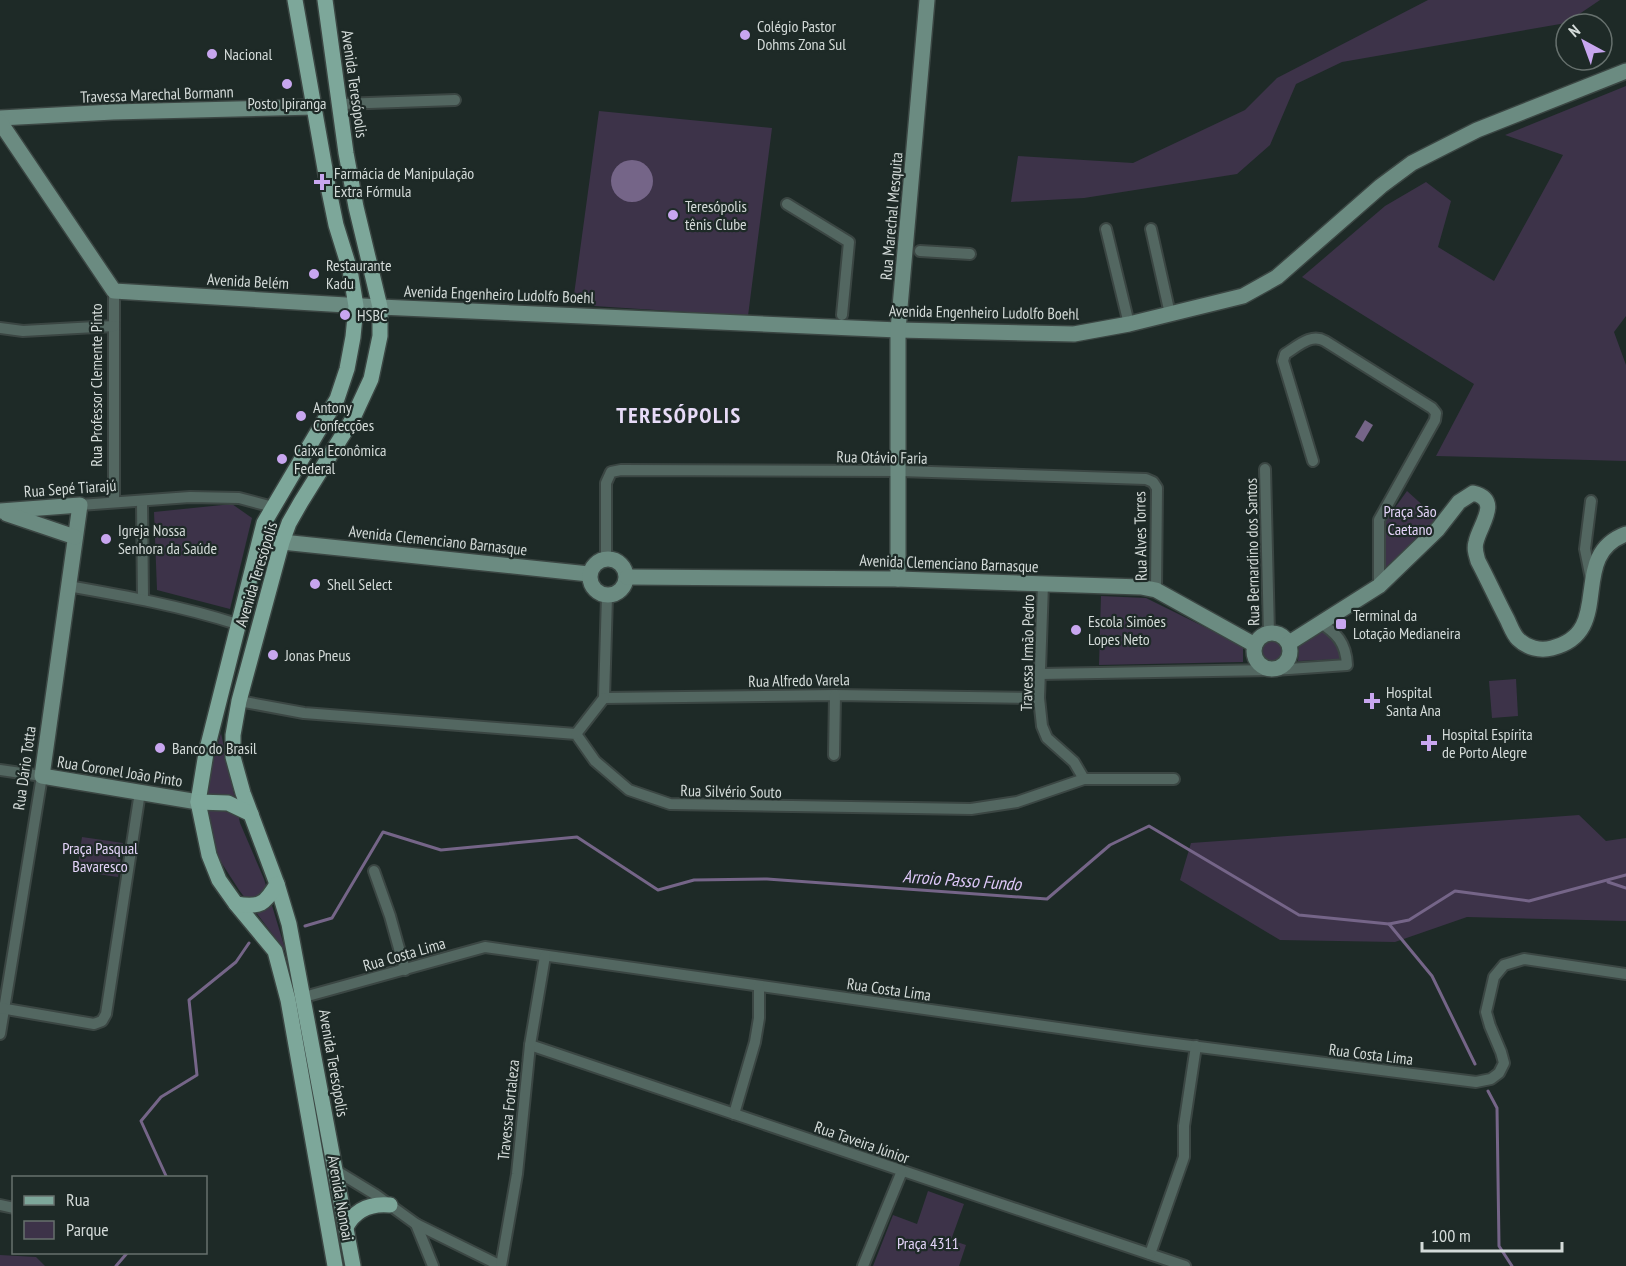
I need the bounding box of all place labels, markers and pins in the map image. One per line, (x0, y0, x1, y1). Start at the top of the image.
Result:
place label: Colégio Pastor Dohms Zona Sul (757, 16, 846, 54)
marker: Colégio Pastor Dohms Zona Sul (738, 28, 752, 42)
place label: Nacional (224, 44, 273, 64)
marker: Nacional (205, 47, 219, 61)
marker: Posto Ipiranga (280, 77, 294, 91)
place label: Posto Ipiranga (248, 93, 326, 113)
place label: Farmácia de Manipulação Extra Fórmula (334, 163, 474, 201)
marker: Farmácia de Manipulação Extra Fórmula (315, 175, 329, 189)
place label: Teresópolis tênis Clube (685, 196, 747, 234)
marker: Teresópolis tênis Clube (666, 208, 680, 222)
place label: Restaurante Kadu (326, 255, 392, 293)
marker: Restaurante Kadu (307, 267, 321, 281)
place label: HSBC (357, 305, 387, 325)
marker: HSBC (338, 308, 352, 322)
place label: Antony Confecções (313, 397, 374, 435)
marker: Antony Confecções (294, 409, 308, 423)
place label: Caixa Econômica Federal (294, 440, 387, 478)
marker: Caixa Econômica Federal (275, 452, 289, 466)
place label: Igreja Nossa Senhora da Saúde (118, 520, 217, 558)
marker: Igreja Nossa Senhora da Saúde (99, 532, 113, 546)
place label: Shell Select (327, 574, 393, 594)
marker: Shell Select (308, 577, 322, 591)
place label: Terminal da Lotação Medianeira (1353, 605, 1461, 643)
place label: Escola Simões Lopes Neto (1088, 611, 1166, 649)
marker: Terminal da Lotação Medianeira (1334, 617, 1348, 631)
marker: Escola Simões Lopes Neto (1069, 623, 1083, 637)
place label: Jonas Pneus (284, 645, 351, 665)
marker: Jonas Pneus (266, 648, 280, 662)
place label: Hospital Santa Ana (1386, 682, 1441, 720)
marker: Hospital Santa Ana (1363, 692, 1381, 710)
place label: Hospital Espírita de Porto Alegre (1442, 724, 1533, 762)
marker: Hospital Espírita de Porto Alegre (1420, 734, 1438, 752)
place label: Banco do Brasil (172, 738, 257, 758)
marker: Banco do Brasil (153, 741, 167, 755)

